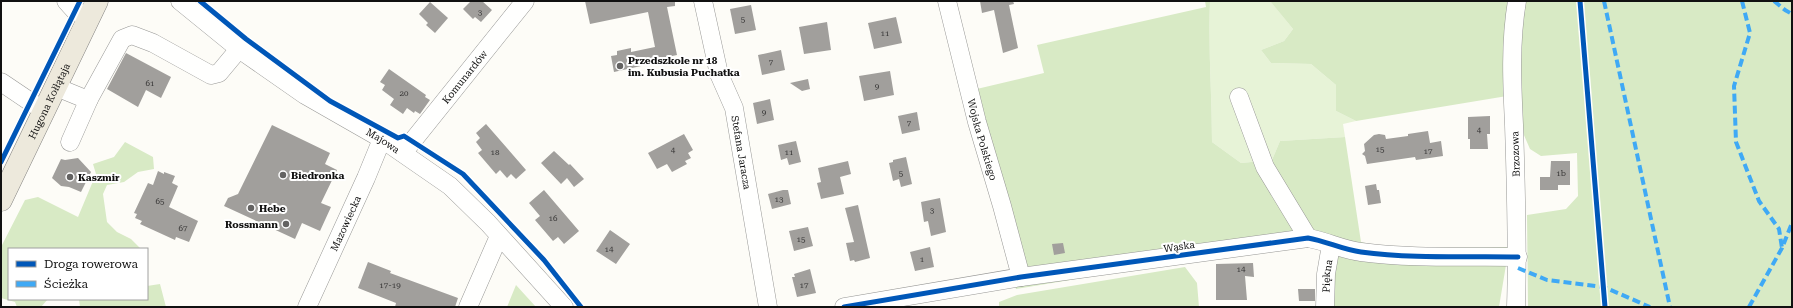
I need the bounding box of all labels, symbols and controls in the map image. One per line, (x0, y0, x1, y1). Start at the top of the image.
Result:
house number: 3 (478, 8, 483, 17)
house number: 5 (741, 15, 746, 24)
house number: 11 (881, 29, 890, 38)
street label: Komunardów (440, 48, 490, 106)
place label: Przedszkole nr 18 im. Kubusia Puchatka (628, 55, 740, 78)
house number: 7 (769, 58, 774, 67)
street label: Hugona Kołłątaja (26, 61, 72, 141)
marker: Przedszkole nr 18 im. Kubusia Puchatka (615, 61, 625, 71)
house number: 61 (146, 79, 155, 88)
house number: 9 (875, 82, 880, 91)
house number: 20 (400, 89, 409, 98)
street label: Wojska Polskiego (965, 98, 999, 182)
house number: 9 (762, 108, 767, 117)
street label: Stefana Jaracza (729, 115, 753, 191)
house number: 7 (907, 119, 912, 128)
street label: Majowa (364, 126, 402, 156)
house number: 4 (1477, 126, 1482, 135)
street label: Brzozowa (1509, 130, 1522, 177)
house number: 15 (1376, 145, 1385, 154)
house number: 4 (671, 146, 676, 155)
house number: 17 (1424, 147, 1433, 156)
house number: 18 (491, 148, 500, 157)
house number: 11 (785, 148, 794, 157)
house number: 5 (899, 169, 904, 178)
house number: 1b (1556, 169, 1566, 178)
marker: Biedronka (278, 170, 288, 180)
place label: Biedronka (291, 170, 344, 181)
marker: Kaszmir (65, 172, 75, 182)
place label: Kaszmir (78, 172, 120, 183)
street label: Mazowiecka (328, 194, 363, 253)
house number: 13 (775, 195, 784, 204)
house number: 65 (156, 197, 165, 206)
marker: Hebe (246, 203, 256, 213)
place label: Hebe (259, 203, 286, 214)
house number: 3 (930, 206, 935, 215)
house number: 16 (549, 214, 558, 223)
place label: Rossmann (225, 219, 278, 230)
marker: Rossmann (281, 219, 291, 229)
house number: 67 (179, 224, 188, 233)
house number: 15 (797, 235, 806, 244)
street label: Wąska (1163, 239, 1196, 254)
house number: 14 (605, 245, 614, 254)
legend (8, 248, 148, 300)
house number: 1 (920, 255, 925, 264)
text: Droga rowerowa (44, 257, 138, 271)
street label: Piękna (1320, 258, 1334, 293)
house number: 14 (1237, 265, 1246, 274)
text: Ścieżka (44, 277, 89, 291)
house number: 17-19 (379, 281, 401, 290)
house number: 17 (800, 281, 809, 290)

